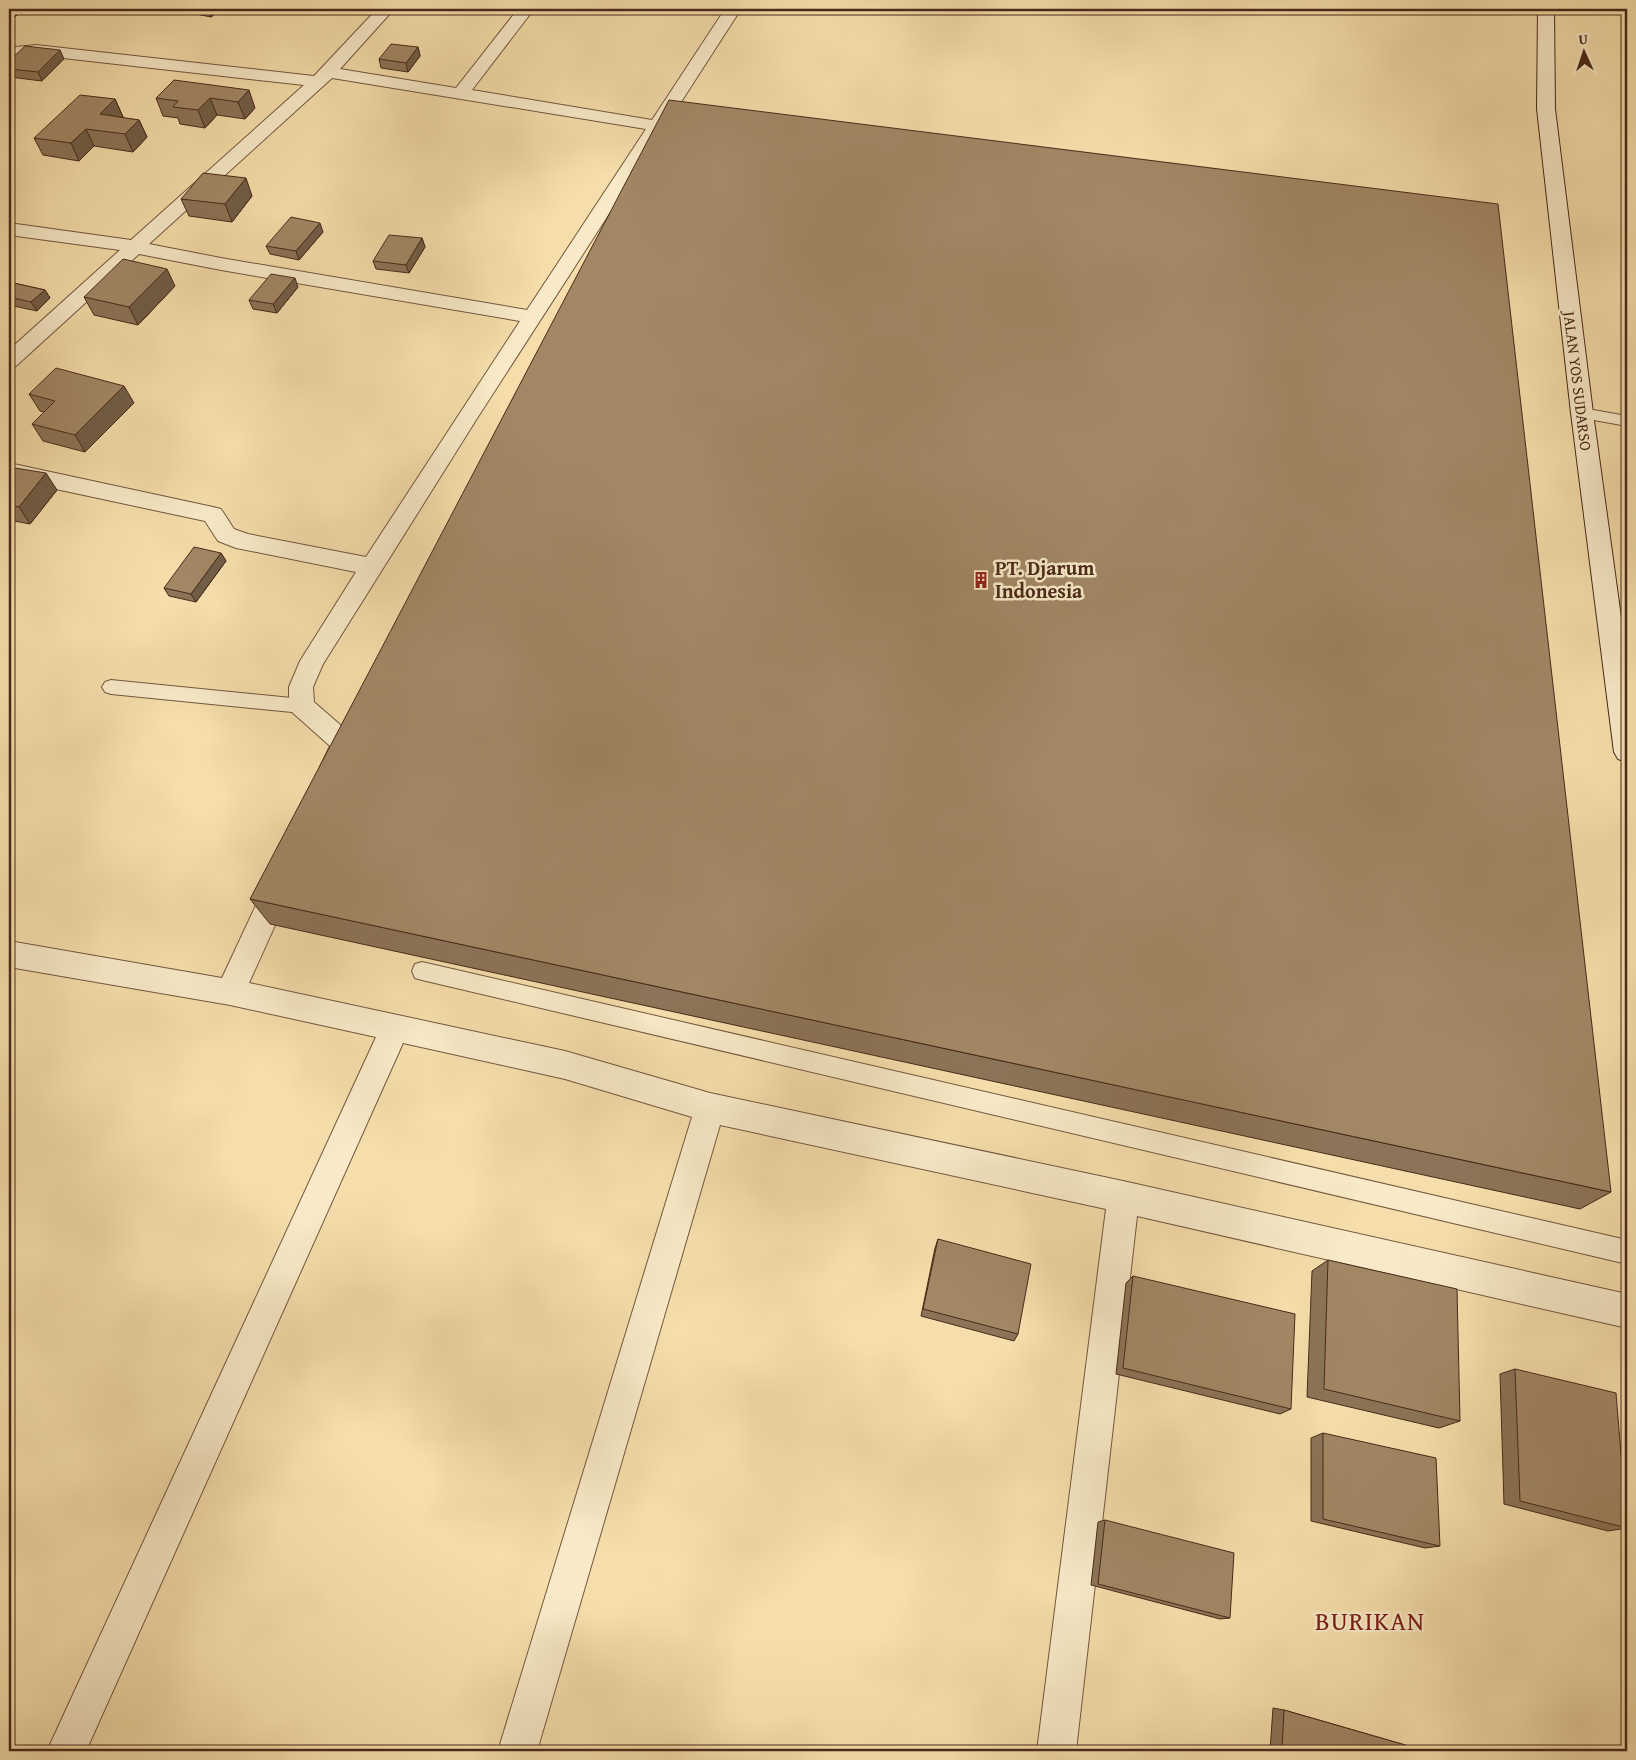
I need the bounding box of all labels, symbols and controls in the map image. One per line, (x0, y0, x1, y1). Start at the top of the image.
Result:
north arrow (1558, 28, 1608, 78)
text: U (1578, 29, 1589, 49)
street label: JALAN YOS SUDARSO (1557, 308, 1598, 452)
place label: PT. Djarum Indonesia (995, 553, 1094, 605)
building icon: PT. Djarum Indonesia (971, 570, 991, 590)
district label: BURIKAN (1315, 1601, 1425, 1640)

